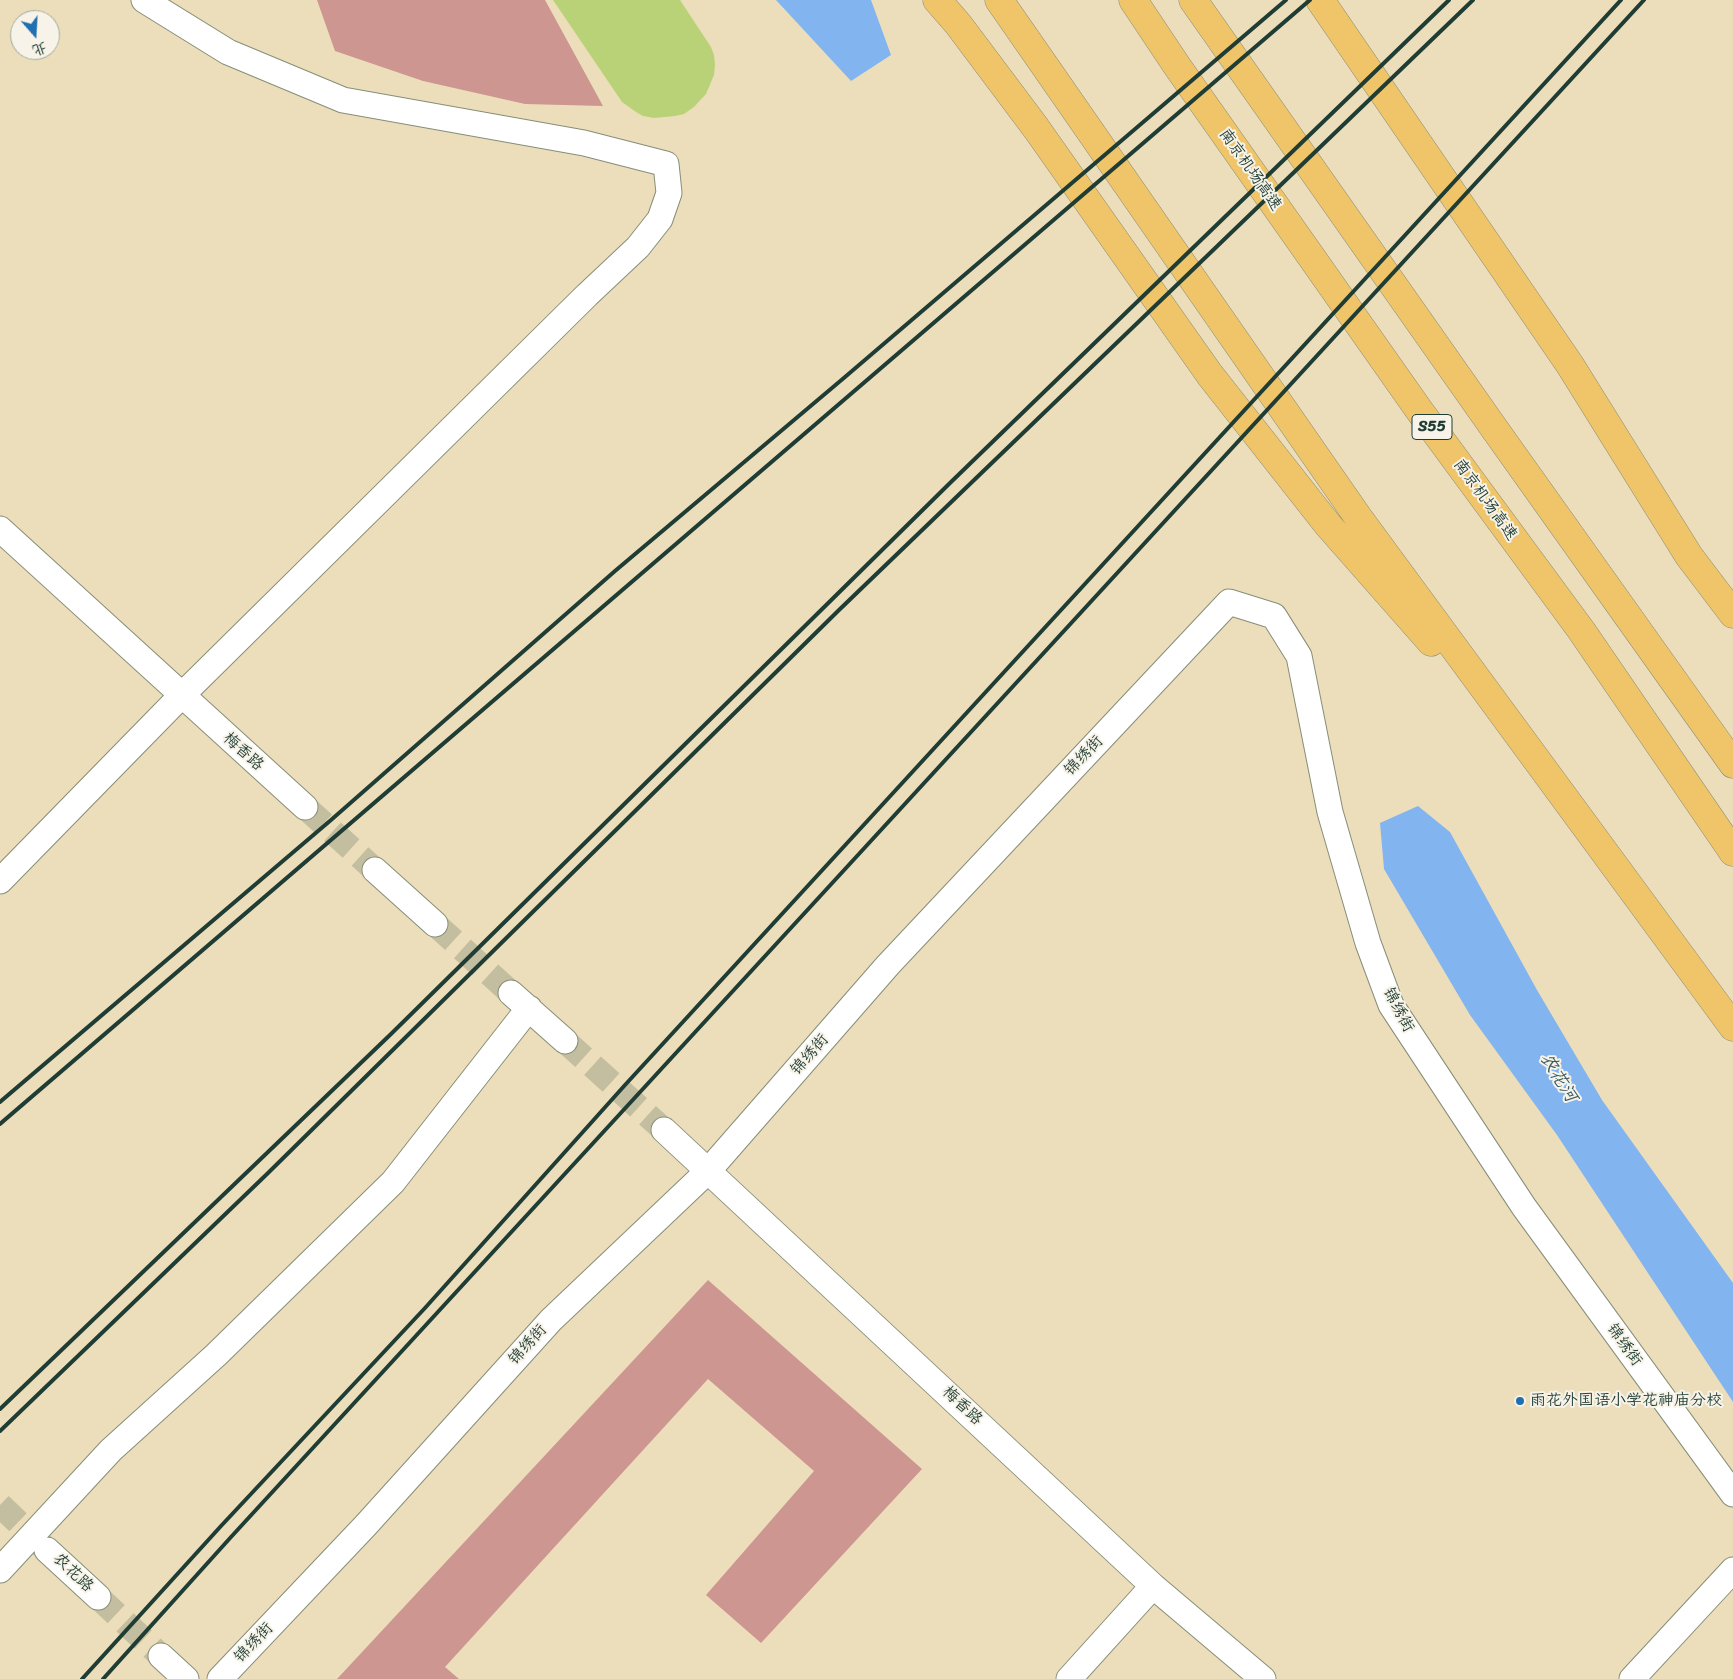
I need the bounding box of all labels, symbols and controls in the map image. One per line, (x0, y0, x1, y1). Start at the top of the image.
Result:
north arrow (10, 10, 60, 60)
text: 北 (29, 35, 50, 63)
street label: 南京机场高速 (1215, 125, 1285, 215)
road number: S55 (1412, 414, 1452, 440)
street label: 南京机场高速 (1449, 456, 1521, 544)
street label: 梅香路 (219, 729, 267, 775)
street label: 锦绣街 (1061, 732, 1107, 780)
street label: 锦绣街 (1378, 984, 1418, 1036)
street label: 锦绣街 (787, 1031, 833, 1079)
water label: 农花河 (1535, 1049, 1581, 1107)
street label: 锦绣街 (1602, 1320, 1646, 1370)
street label: 锦绣街 (505, 1321, 551, 1369)
street label: 梅香路 (938, 1383, 986, 1429)
place label: 雨花外国语小学花神庙分校 (1530, 1391, 1722, 1411)
marker: 雨花外国语小学花神庙分校 (1514, 1395, 1526, 1407)
street label: 农花路 (49, 1550, 97, 1596)
street label: 锦绣街 (231, 1619, 277, 1667)

